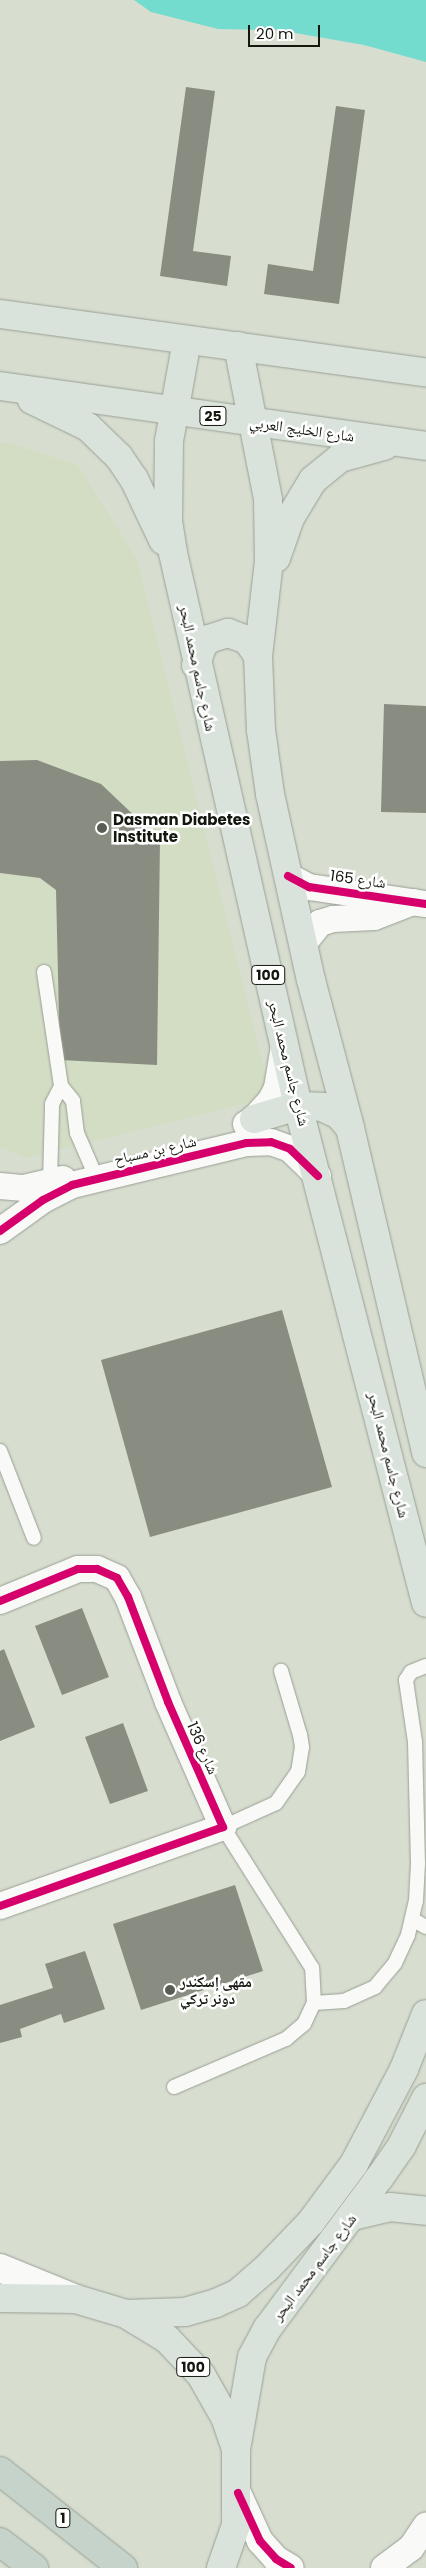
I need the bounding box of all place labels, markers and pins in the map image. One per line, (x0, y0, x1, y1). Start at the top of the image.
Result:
place label: Dasman Diabetes Institute (113, 810, 250, 845)
marker: Dasman Diabetes Institute (95, 821, 109, 835)
place label: مقهى إسكندر دونر تركي (180, 1972, 252, 2007)
marker: مقهى إسكندر دونر تركي (164, 1984, 176, 1996)

